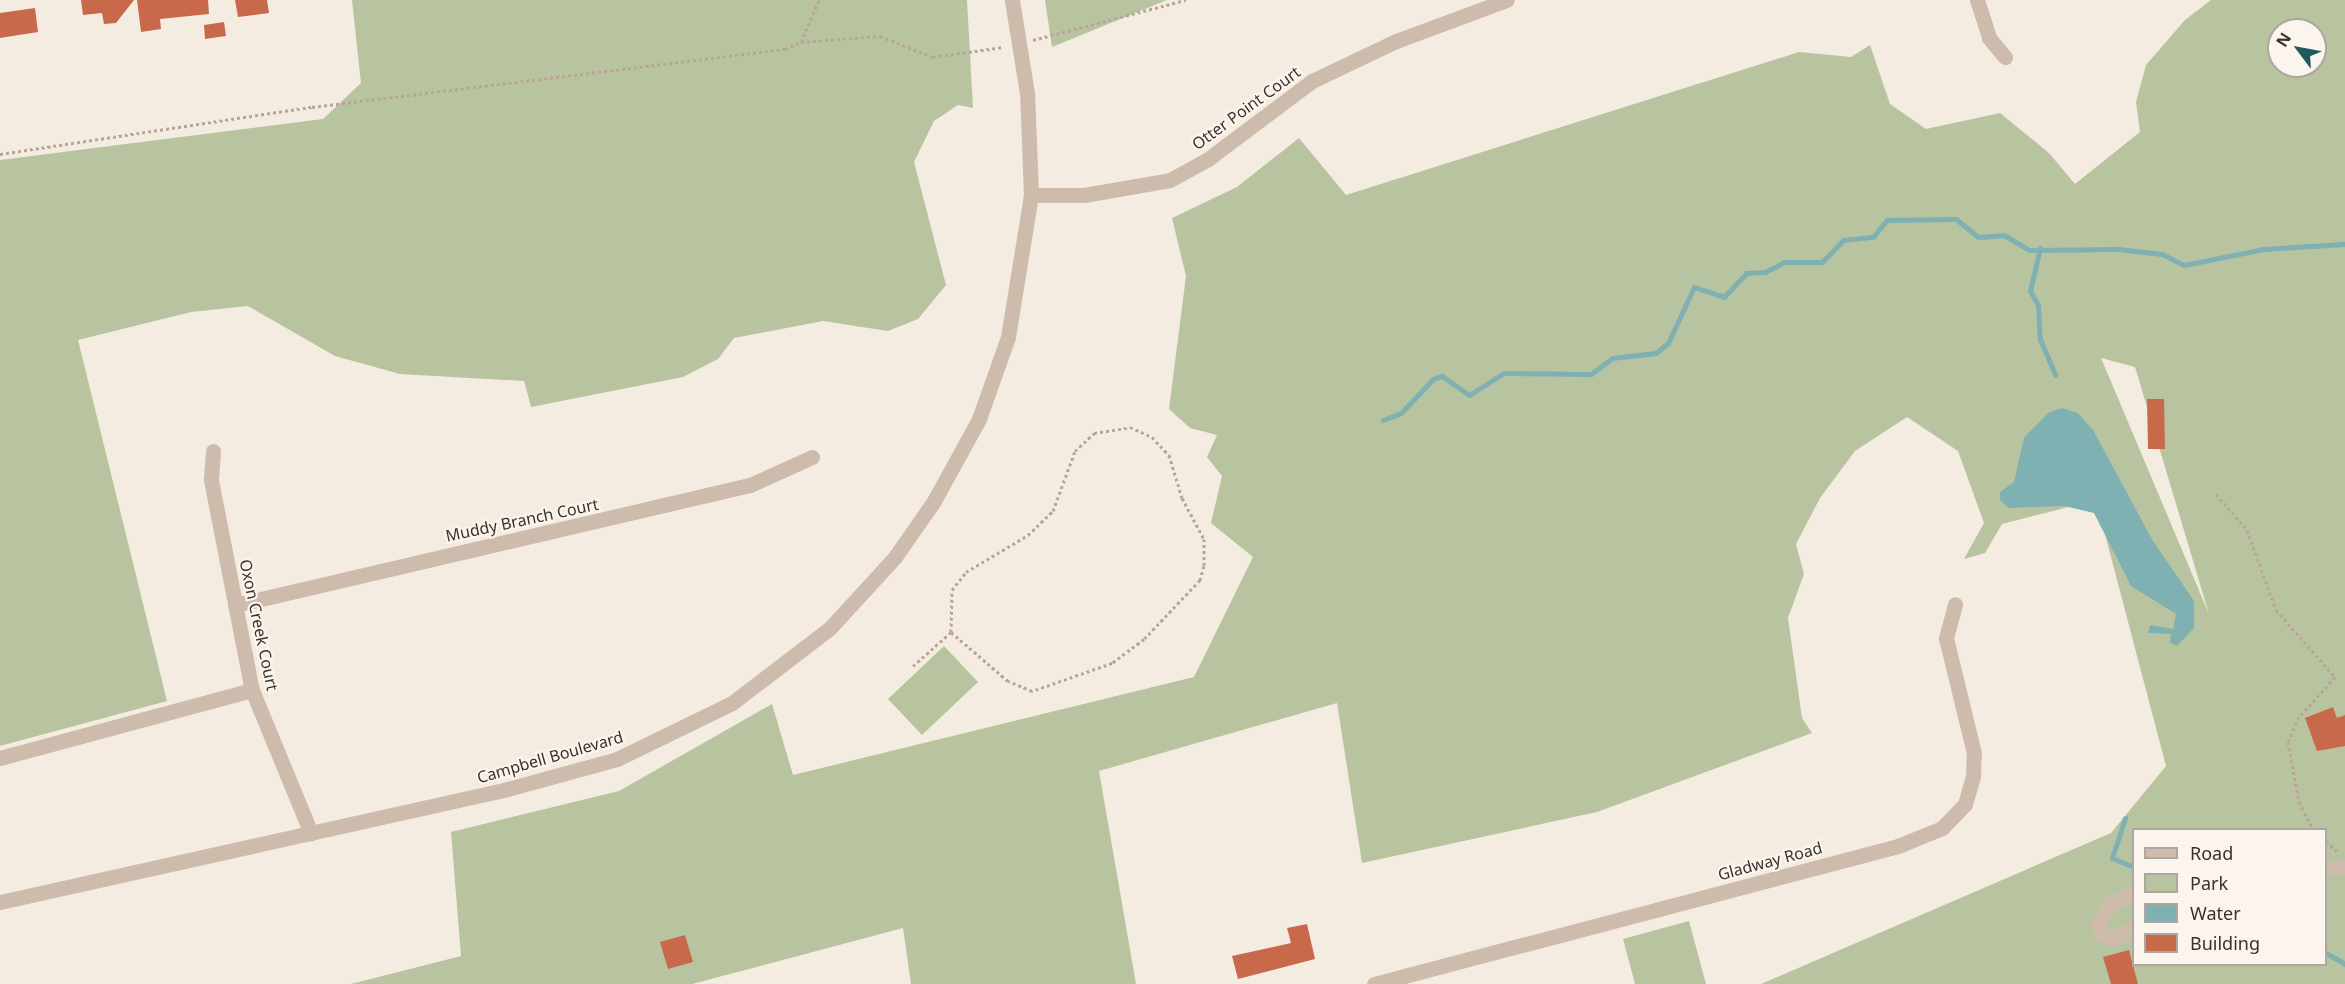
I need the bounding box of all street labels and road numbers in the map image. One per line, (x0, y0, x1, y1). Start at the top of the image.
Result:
street label: Otter Point Court (1188, 62, 1304, 154)
street label: Muddy Branch Court (444, 494, 600, 546)
street label: Oxon Creek Court (236, 558, 282, 692)
street label: Campbell Boulevard (475, 727, 625, 787)
street label: Gladway Road (1716, 838, 1824, 884)

